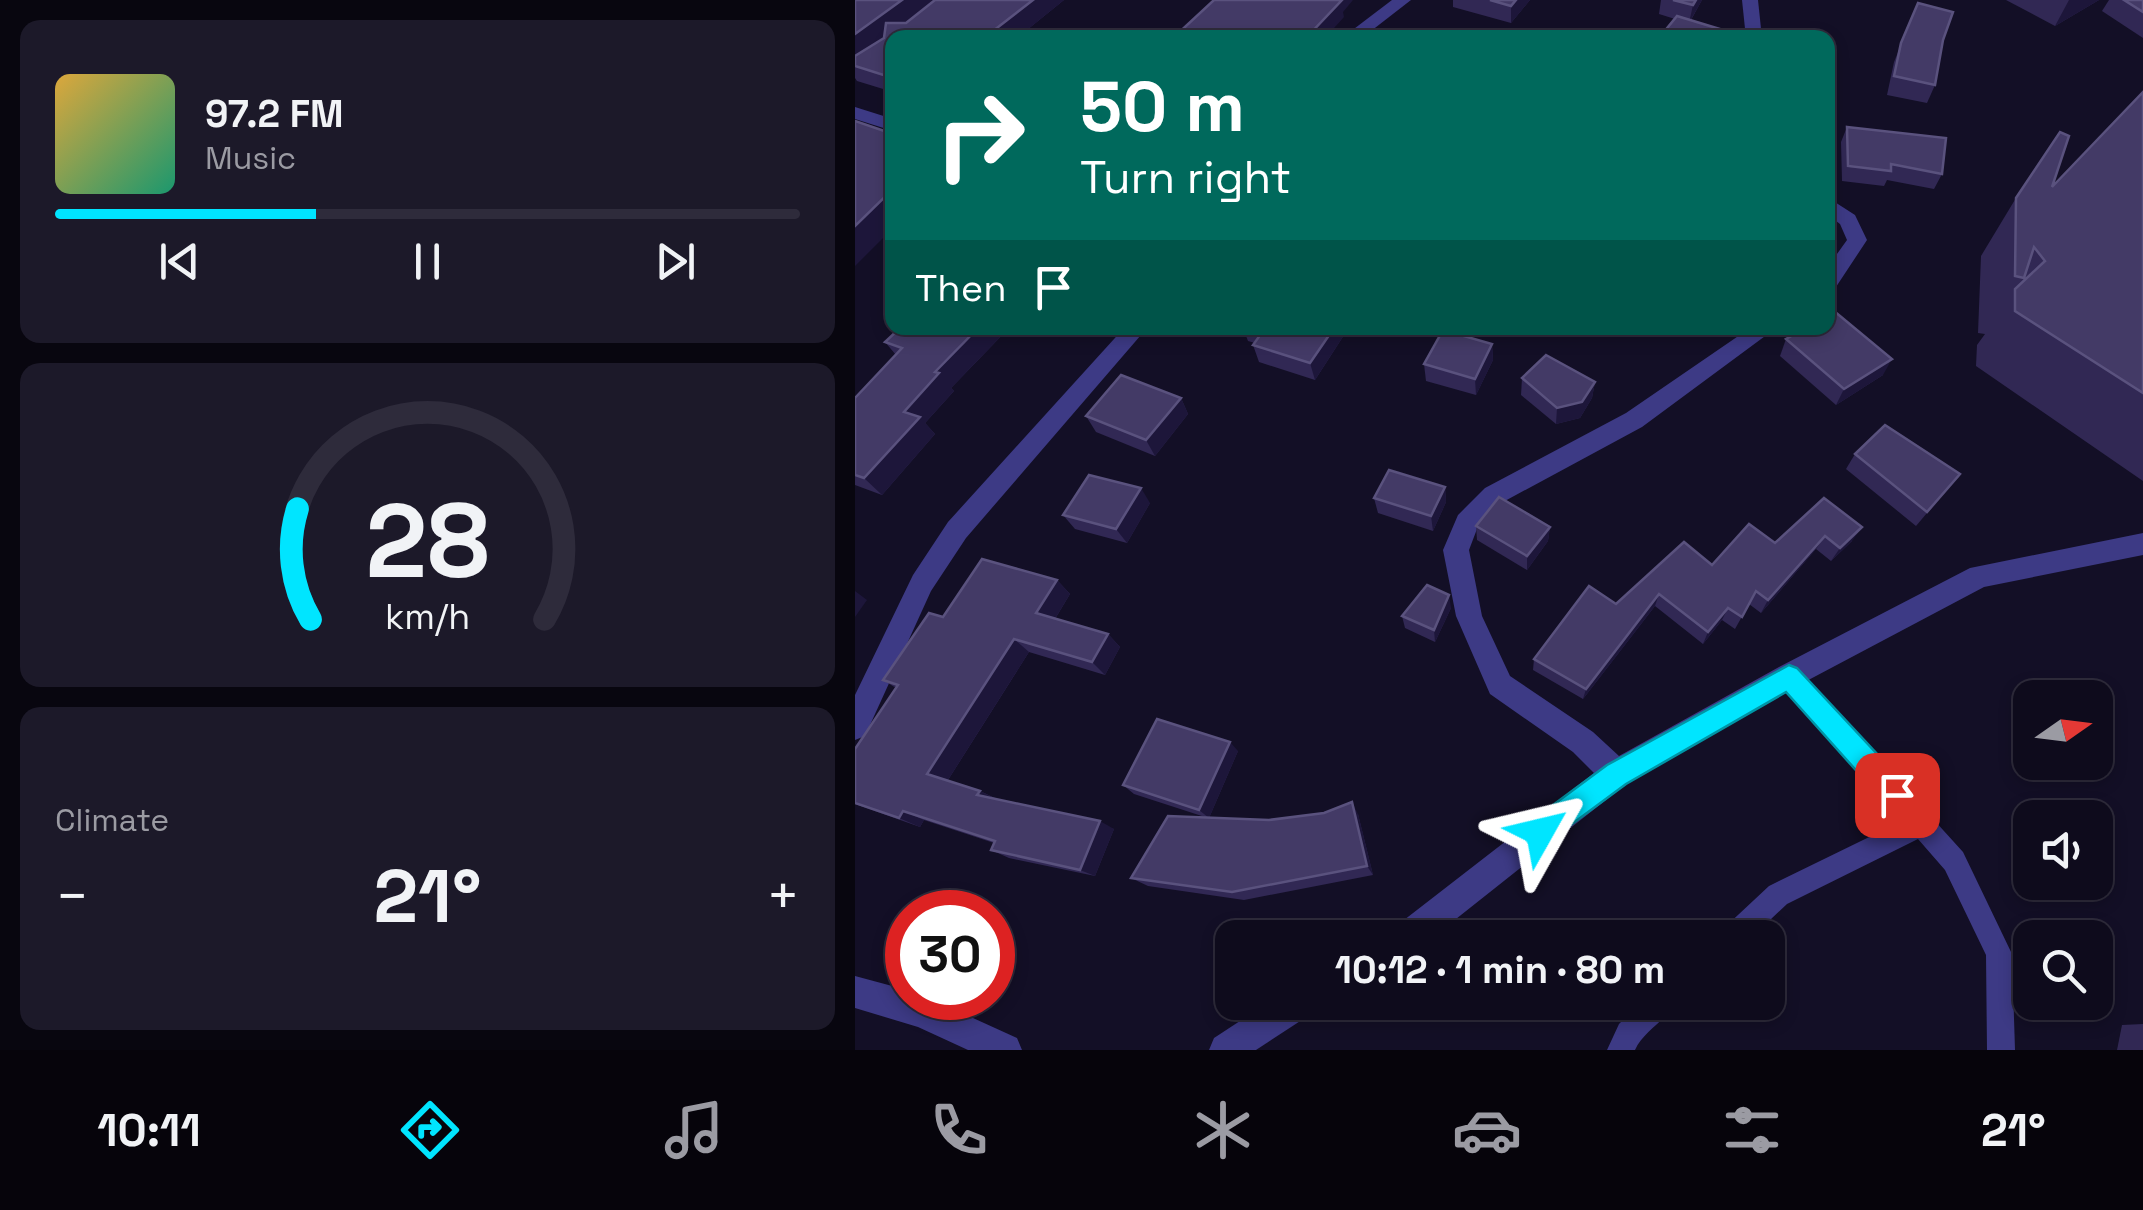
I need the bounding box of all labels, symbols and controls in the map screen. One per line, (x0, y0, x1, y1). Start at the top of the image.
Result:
text: 50 m (1080, 62, 1245, 151)
icon: right (915, 70, 1045, 200)
text: 97.2 FM (205, 90, 344, 138)
text: Music (205, 138, 296, 178)
text: Turn right (1080, 149, 1291, 206)
icon: previous (152, 234, 207, 289)
icon: pause (400, 234, 455, 289)
icon: next (648, 234, 703, 289)
icon: arrive (1026, 260, 1081, 315)
text: Then (915, 264, 1006, 312)
text: 28 (365, 475, 490, 607)
text: km/h (385, 594, 470, 639)
north arrow (2013, 680, 2113, 780)
map controls (2013, 680, 2113, 1020)
pin (1855, 753, 1940, 838)
icon: arrive (1870, 768, 1925, 823)
position arrow (1488, 780, 1592, 884)
text: Climate (55, 800, 169, 840)
button: sound (2013, 800, 2113, 900)
text: 21° (373, 848, 482, 944)
text: − (55, 861, 89, 931)
text: + (766, 861, 800, 931)
speed limit sign: 30 (885, 890, 1015, 1020)
button: search (2013, 920, 2113, 1020)
text: 10:12 · 1 min · 80 m (1335, 946, 1665, 994)
icon: directions (395, 1095, 465, 1165)
icon: music (659, 1095, 729, 1165)
icon: phone (924, 1095, 994, 1165)
icon: climate (1188, 1095, 1258, 1165)
icon: car (1452, 1095, 1522, 1165)
icon: filters (1717, 1095, 1787, 1165)
text: 10:11 (97, 1102, 201, 1159)
text: 21° (1981, 1102, 2046, 1159)

